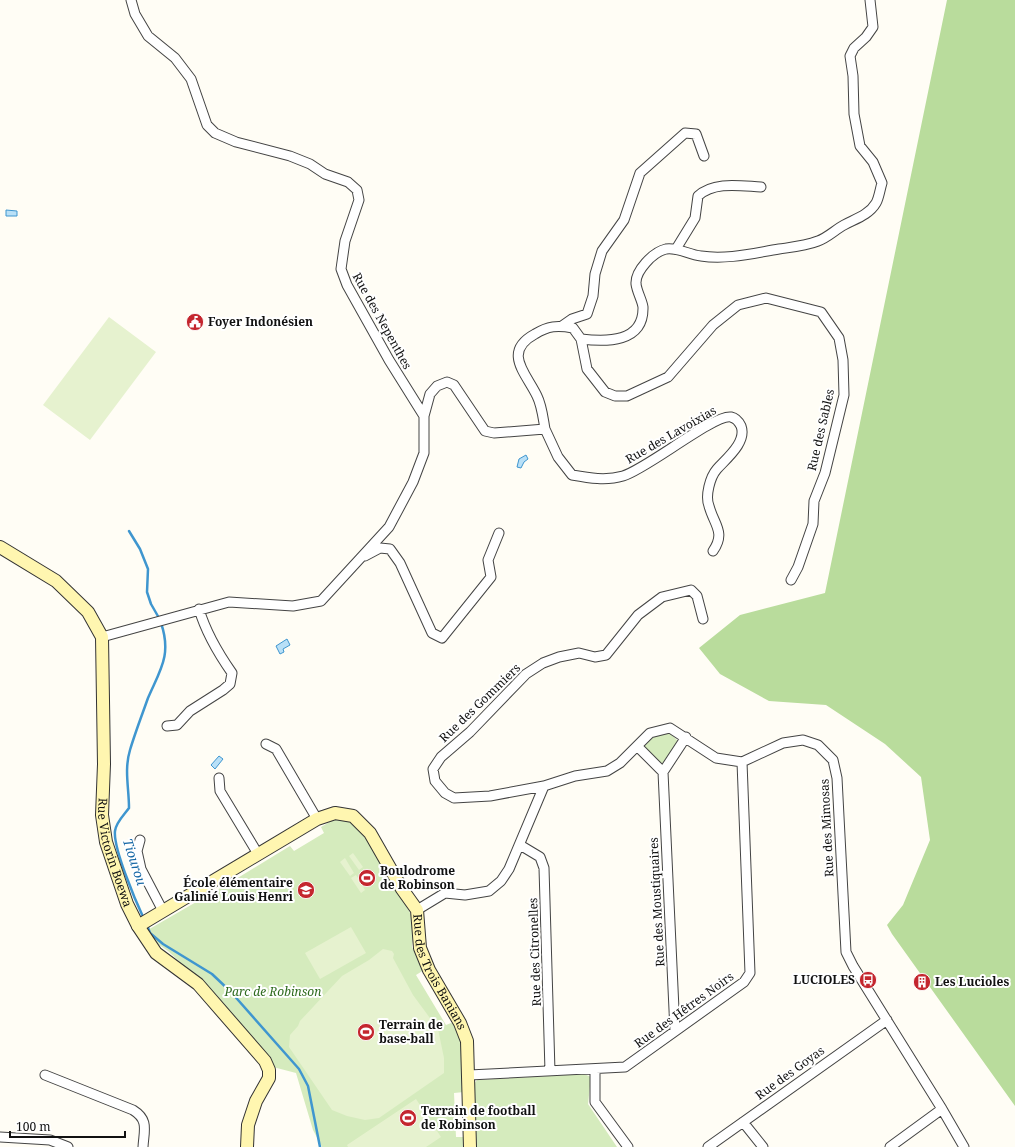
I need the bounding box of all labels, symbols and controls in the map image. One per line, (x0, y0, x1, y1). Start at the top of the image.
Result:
street label: Rue des Nepenthes (349, 269, 416, 372)
public building icon: Foyer Indonésien (185, 312, 205, 332)
place label: Foyer Indonésien (208, 313, 313, 330)
street label: Rue des Sables (803, 387, 838, 473)
street label: Rue des Lavoixias (622, 402, 719, 467)
street label: Rue des Gommiers (435, 659, 524, 746)
street label: Rue des Mimosas (815, 779, 838, 878)
street label: Rue Victorin Boewa (94, 798, 137, 910)
water label: Tiourou (119, 836, 151, 888)
street label: Rue des Moustiquaires (645, 837, 668, 967)
place label: Boulodrome de Robinson (380, 862, 455, 893)
sports icon: Boulodrome de Robinson (357, 868, 377, 888)
place label: École élémentaire Galinié Louis Henri (174, 874, 294, 905)
school or university icon: École élémentaire Galinié Louis Henri (296, 880, 316, 900)
street label: Rue des Citronelles (524, 897, 545, 1007)
street label: Rue des Trois Banians (409, 913, 471, 1032)
street label: Rue des Hêtres Noirs (631, 968, 737, 1051)
bus stop icon: LUCIOLES (858, 970, 878, 990)
place label: LUCIOLES (793, 971, 855, 988)
building icon: Les Lucioles (912, 972, 932, 992)
place label: Les Lucioles (935, 973, 1009, 990)
park label: Parc de Robinson (224, 983, 321, 1000)
place label: Terrain de base-ball (379, 1016, 443, 1047)
sports icon: Terrain de base-ball (356, 1022, 376, 1042)
street label: Rue des Goyas (752, 1042, 828, 1103)
place label: Terrain de football de Robinson (421, 1102, 537, 1133)
sports icon: Terrain de football de Robinson (398, 1108, 418, 1128)
scale bar (10, 1113, 125, 1139)
text: 100 m (16, 1118, 51, 1135)

